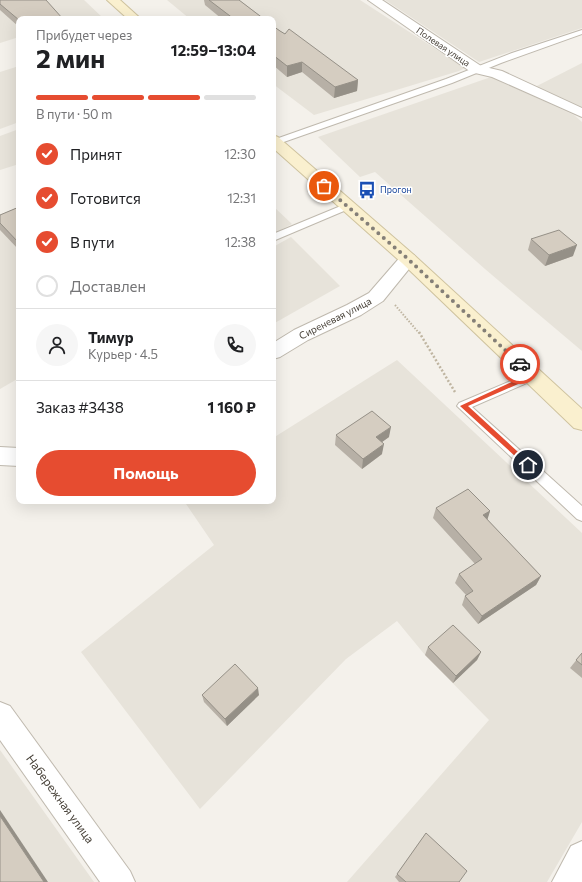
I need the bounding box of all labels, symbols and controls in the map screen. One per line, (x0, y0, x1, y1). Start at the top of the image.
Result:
street label: Полевая улица (414, 25, 473, 69)
text: Прибудет через (36, 27, 132, 43)
text: 12:59–13:04 (171, 41, 256, 59)
text: 2 мин (36, 42, 105, 73)
text: В пути · 50 m (36, 106, 112, 122)
icon: check (36, 143, 58, 165)
text: Принят (70, 145, 122, 163)
text: 12:30 (224, 146, 256, 162)
pin (307, 169, 341, 203)
icon: bag (313, 175, 335, 197)
bus stop icon: Прогон (357, 180, 377, 200)
place label: Прогон (380, 184, 412, 195)
icon: check (36, 187, 58, 209)
text: Готовится (70, 189, 141, 207)
text: 12:31 (227, 190, 256, 206)
icon: check (36, 231, 58, 253)
text: В пути (70, 233, 115, 251)
text: 12:38 (225, 234, 256, 250)
text: Доставлен (70, 277, 146, 295)
street label: Сиреневая улица (297, 295, 373, 341)
button: person (36, 324, 78, 366)
button: phone (214, 324, 256, 366)
text: Тимур (88, 328, 133, 346)
courier (500, 344, 540, 384)
text: Курьер · 4.5 (88, 346, 158, 362)
icon: car (509, 353, 531, 375)
text: Заказ #3438 (36, 398, 124, 416)
text: 1 160 ₽ (208, 398, 256, 416)
pin (511, 448, 545, 482)
button: Помощь (36, 450, 256, 496)
icon: home (517, 454, 539, 476)
street label: Набережная улица (24, 751, 98, 845)

